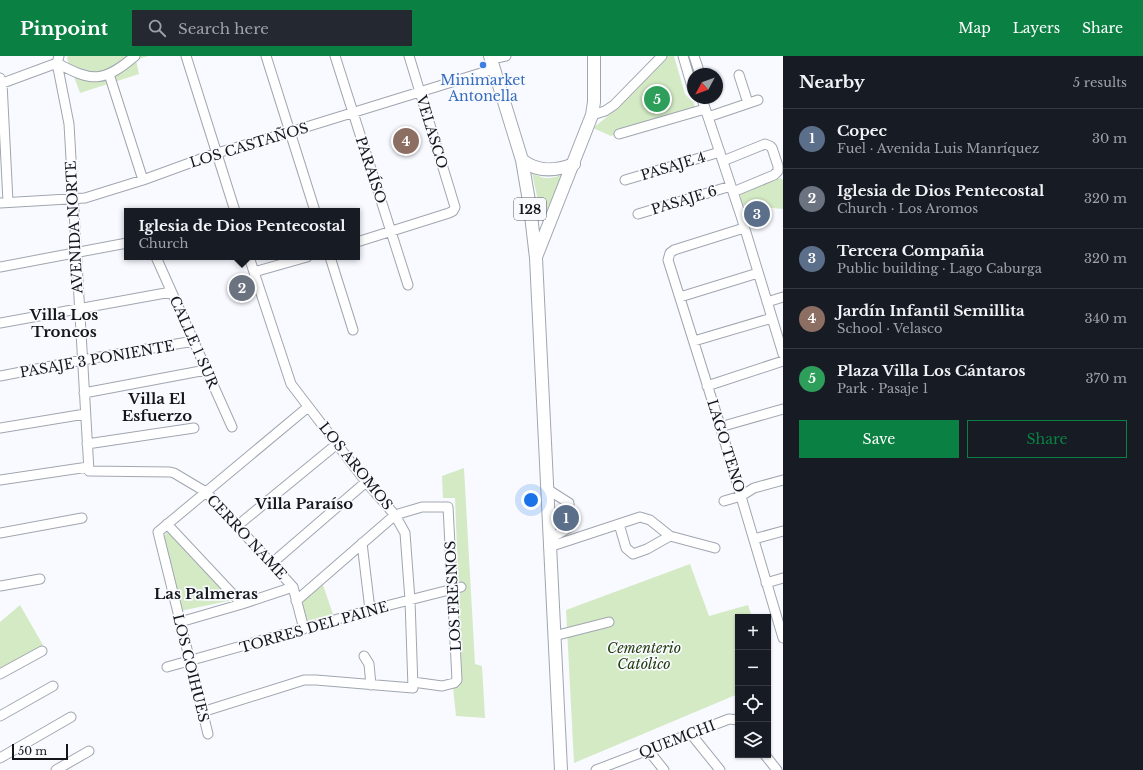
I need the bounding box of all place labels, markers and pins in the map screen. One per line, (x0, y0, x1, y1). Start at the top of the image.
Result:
marker: Minimarket Antonella (478, 60, 488, 70)
place label: Minimarket Antonella (440, 71, 526, 105)
pin: 5 (644, 84, 670, 114)
pin: 4 (393, 126, 419, 156)
pin: 3 (744, 199, 770, 229)
pin: 2 (229, 273, 255, 303)
pin: 1 (553, 503, 579, 533)

